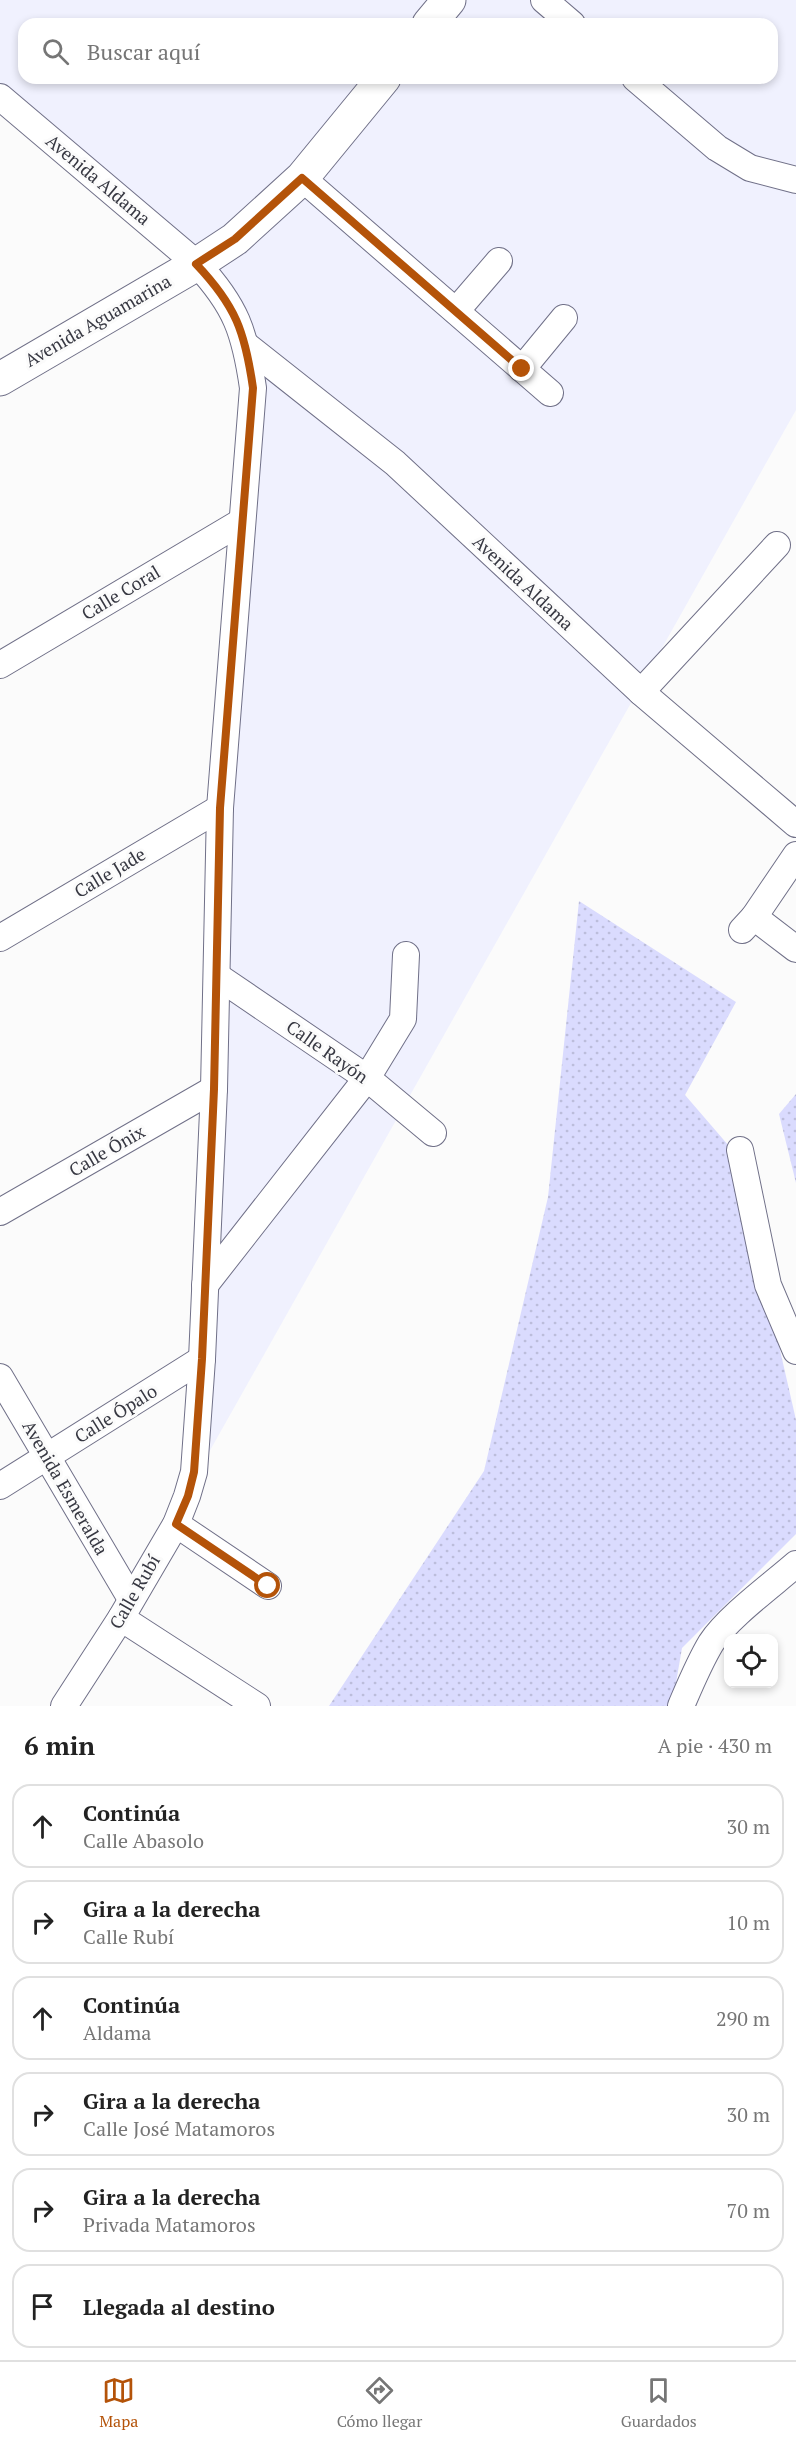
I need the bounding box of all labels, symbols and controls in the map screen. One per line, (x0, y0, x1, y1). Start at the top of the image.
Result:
search box (18, 18, 778, 84)
icon: search (39, 35, 72, 68)
text: Buscar aquí (87, 37, 200, 66)
street label: Avenida Aldama (41, 128, 156, 230)
street label: Avenida Aguamarina (20, 268, 175, 372)
route end (508, 355, 534, 381)
street label: Avenida Aldama (468, 529, 579, 635)
street label: Calle Coral (77, 559, 164, 625)
street label: Calle Jade (69, 841, 150, 903)
street label: Calle Rayón (282, 1014, 374, 1088)
street label: Calle Ónix (64, 1118, 149, 1181)
street label: Calle Ópalo (70, 1378, 161, 1448)
street label: Avenida Esmeralda (18, 1416, 114, 1559)
street label: Calle Rubí (103, 1550, 165, 1633)
route start (254, 1572, 280, 1598)
map controls (724, 1634, 778, 1688)
button: locate (724, 1634, 778, 1688)
text: 6 min (24, 1728, 95, 1762)
text: A pie · 430 m (658, 1732, 772, 1759)
text: Continúa (83, 1798, 180, 1827)
icon: ahead (26, 1810, 59, 1843)
text: 30 m (727, 1813, 770, 1840)
text: Calle Abasolo (83, 1827, 204, 1854)
text: Gira a la derecha (83, 1894, 261, 1923)
icon: right (26, 1906, 59, 1939)
text: 10 m (727, 1909, 770, 1936)
text: Calle Rubí (83, 1923, 174, 1950)
text: Continúa (83, 1990, 180, 2019)
icon: ahead (26, 2002, 59, 2035)
text: 290 m (716, 2005, 770, 2032)
text: Aldama (83, 2019, 151, 2046)
text: Gira a la derecha (83, 2086, 261, 2115)
icon: right (26, 2098, 59, 2131)
text: 30 m (727, 2101, 770, 2128)
text: Calle José Matamoros (83, 2115, 275, 2142)
text: Gira a la derecha (83, 2182, 261, 2211)
icon: right (26, 2194, 59, 2227)
text: 70 m (727, 2197, 770, 2224)
text: Privada Matamoros (83, 2211, 256, 2238)
icon: arrive (26, 2290, 59, 2323)
text: Llegada al destino (83, 2292, 275, 2321)
tab: Mapa (99, 2374, 138, 2432)
tab: Cómo llegar (337, 2374, 422, 2432)
tab: Guardados (621, 2374, 697, 2432)

